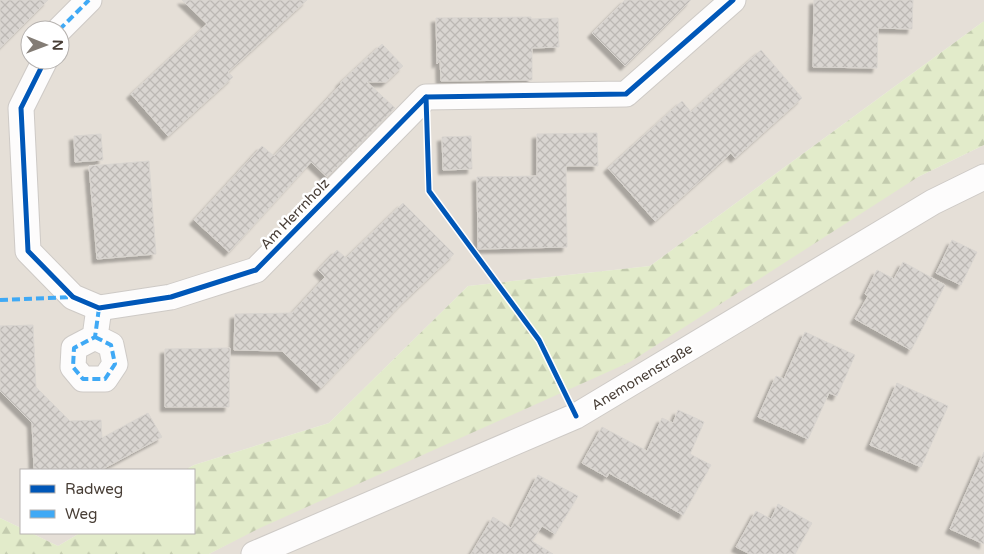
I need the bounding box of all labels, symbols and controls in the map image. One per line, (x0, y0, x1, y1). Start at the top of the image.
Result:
north arrow (20, 20, 70, 70)
text: N (49, 39, 66, 51)
street label: Am Herrnholz (257, 175, 333, 253)
street label: Anemonenstraße (588, 340, 696, 414)
legend (20, 469, 195, 534)
text: Radweg (65, 480, 123, 498)
text: Weg (65, 505, 97, 523)

